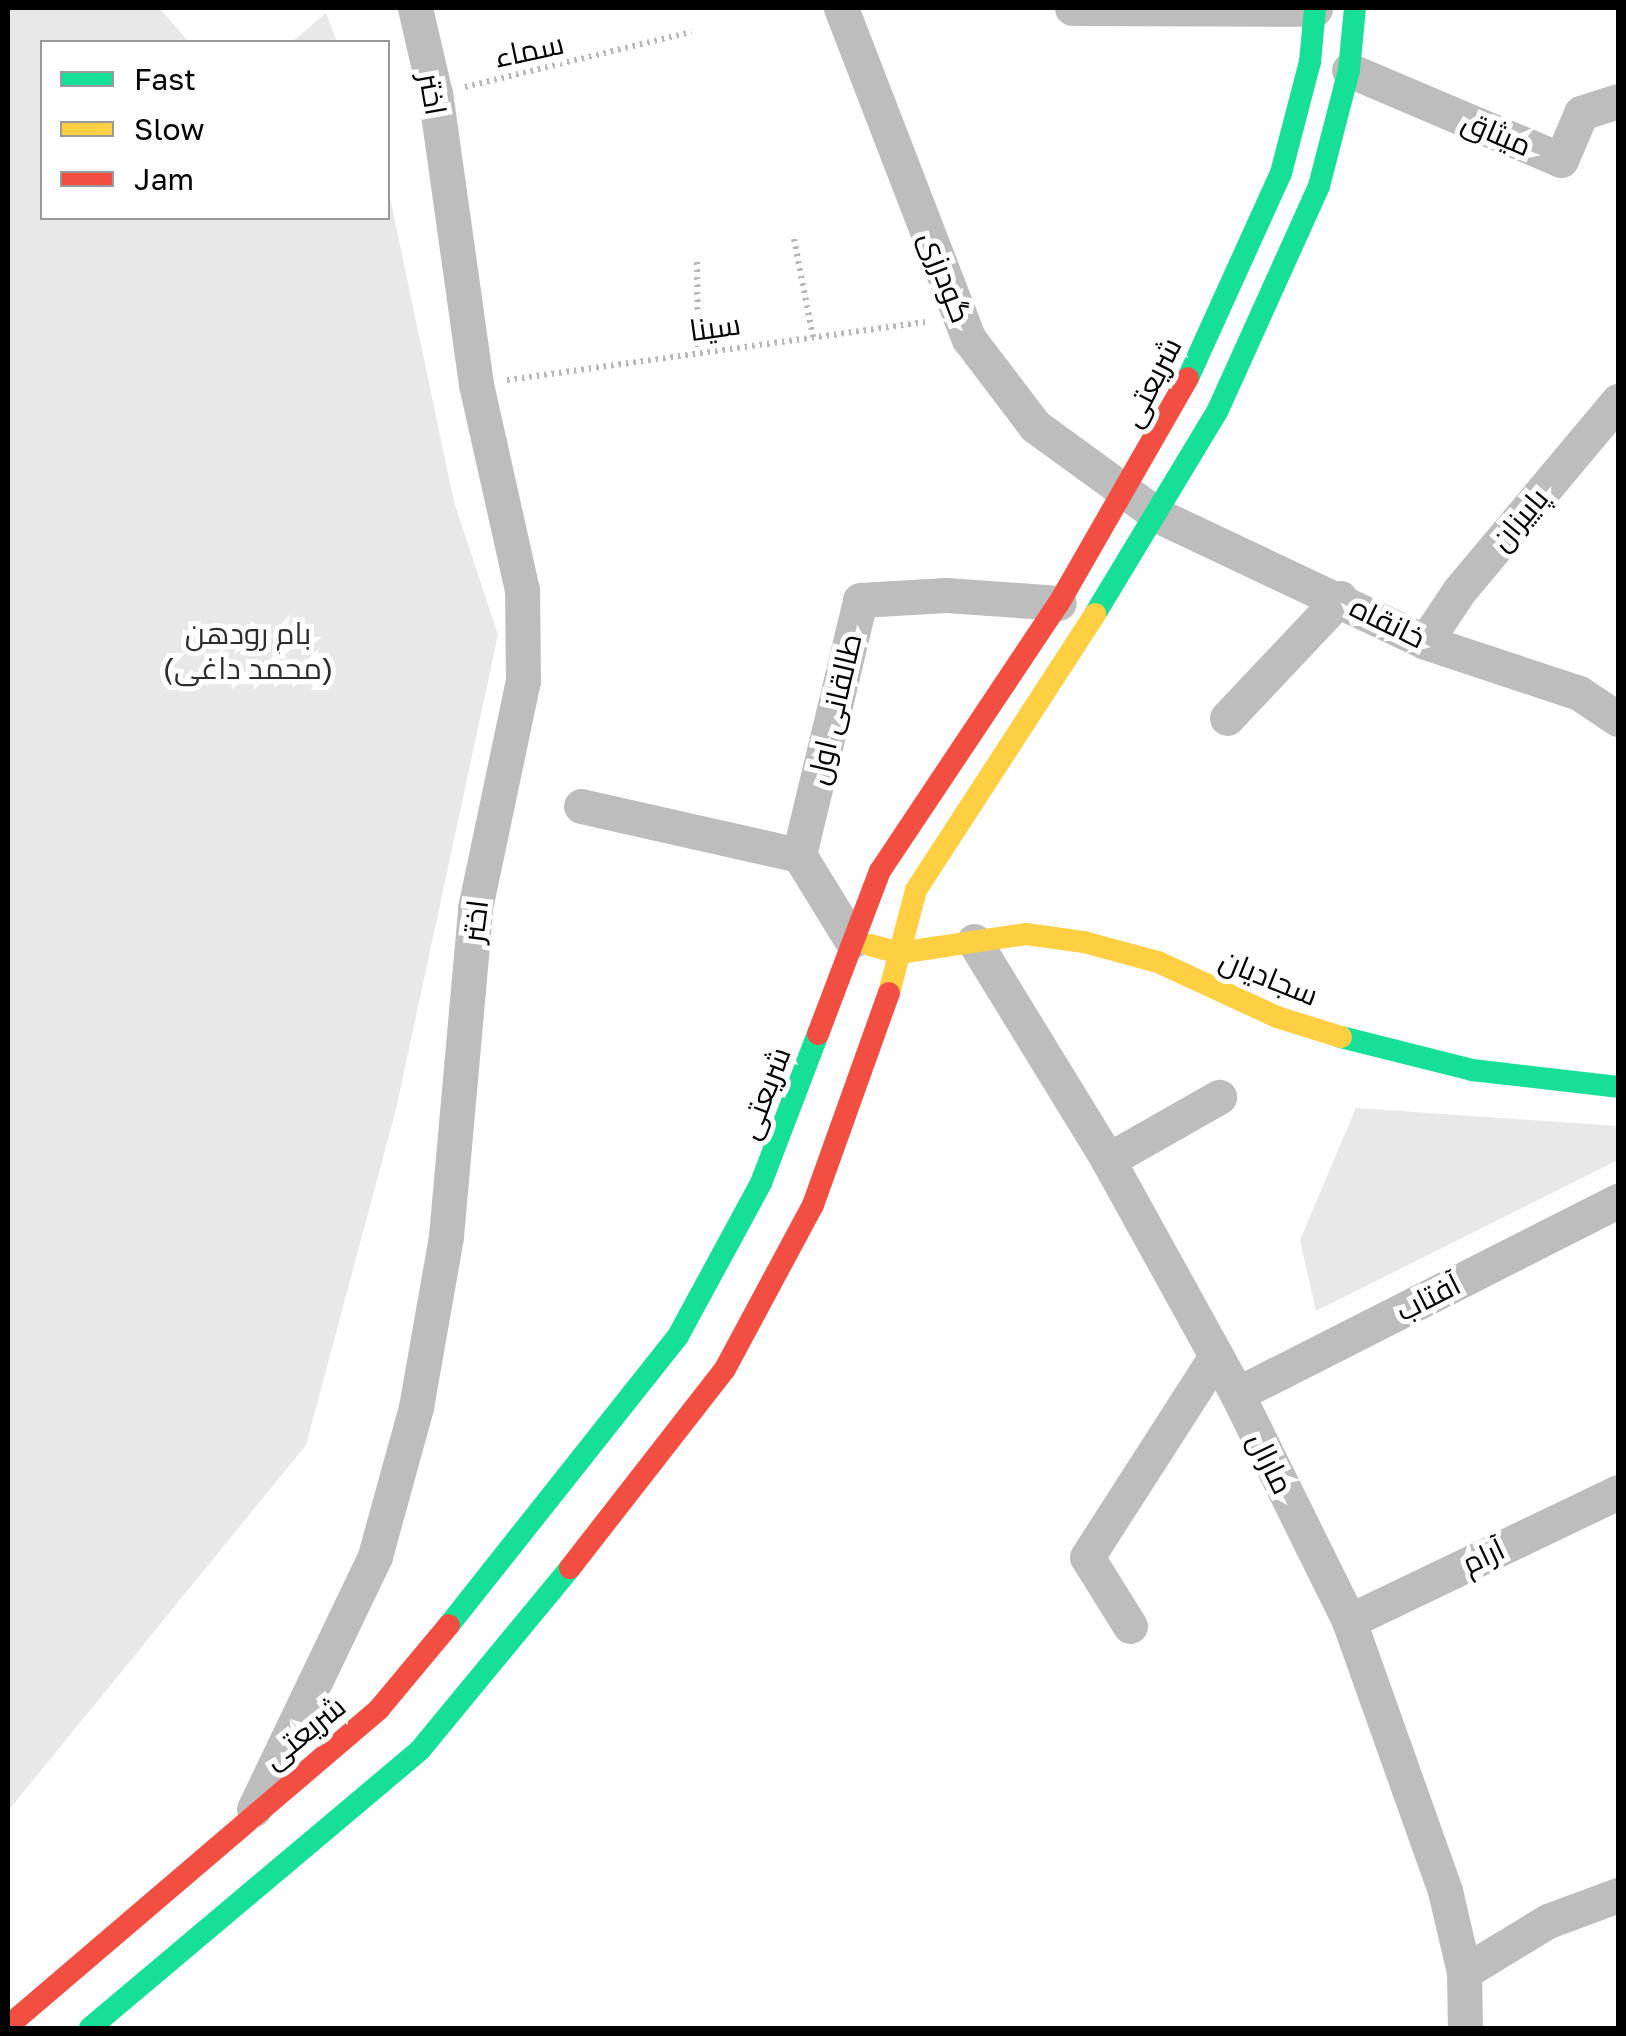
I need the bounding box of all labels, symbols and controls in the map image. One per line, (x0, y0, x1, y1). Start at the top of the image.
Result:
street label: سماء (491, 25, 567, 75)
legend (40, 40, 390, 220)
text: Fast (134, 61, 196, 97)
street label: اختر (412, 70, 454, 118)
street label: میثاق (1457, 102, 1537, 164)
text: Slow (134, 111, 205, 147)
text: Jam (134, 161, 194, 197)
street label: گودرزی (912, 226, 980, 328)
street label: سینا (687, 306, 743, 348)
street label: شریعتی (1113, 331, 1189, 433)
street label: پاییزان (1482, 480, 1556, 558)
street label: خانقاه (1345, 588, 1431, 656)
park label: بام رودهن (محمد داغی) (163, 615, 333, 686)
street label: طالقانی اول (799, 630, 869, 788)
street label: اختر (455, 898, 495, 944)
street label: سجادیان (1214, 941, 1324, 1013)
street label: شریعتی (730, 1042, 798, 1144)
street label: آفتاب (1390, 1266, 1466, 1328)
street label: مارال (1241, 1426, 1301, 1500)
street label: آرام (1456, 1531, 1510, 1581)
street label: شریعتی (255, 1688, 353, 1776)

